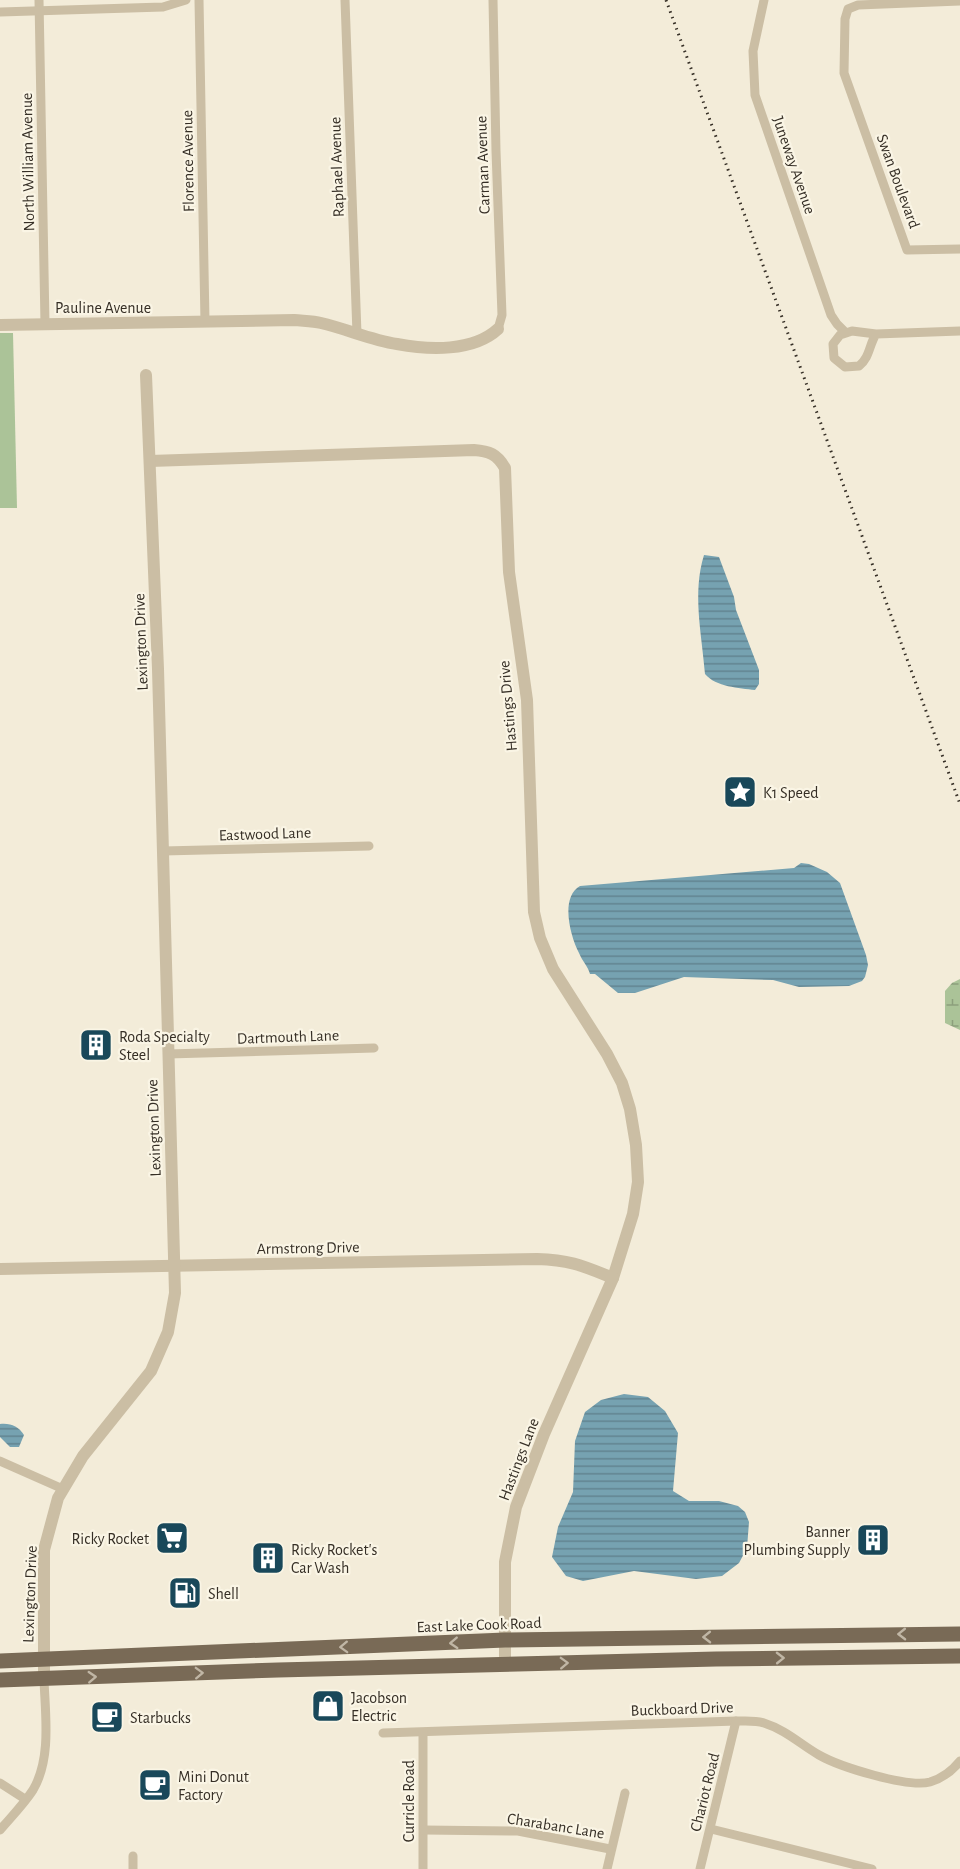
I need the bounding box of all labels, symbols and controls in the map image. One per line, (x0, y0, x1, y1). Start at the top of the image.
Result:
street label: North William Avenue (19, 92, 37, 232)
street label: Florence Avenue (179, 110, 197, 212)
street label: Juneway Avenue (769, 114, 818, 217)
street label: Carman Avenue (473, 116, 493, 214)
street label: Raphael Avenue (327, 117, 347, 217)
street label: Swan Boulevard (874, 132, 922, 231)
street label: Pauline Avenue (55, 300, 151, 316)
street label: Lexington Drive (131, 593, 151, 691)
street label: Hastings Drive (496, 660, 520, 752)
place icon: K1 Speed (722, 774, 758, 810)
place label: K1 Speed (763, 785, 819, 801)
street label: Eastwood Lane (219, 824, 312, 844)
building icon: Roda Specialty Steel (78, 1027, 114, 1063)
street label: Dartmouth Lane (237, 1027, 339, 1047)
place label: Roda Specialty Steel (119, 1029, 210, 1063)
street label: Lexington Drive (144, 1079, 164, 1177)
street label: Armstrong Drive (256, 1239, 360, 1257)
street label: Hastings Lane (496, 1416, 542, 1503)
supermarket icon: Ricky Rocket (154, 1520, 190, 1556)
building icon: Banner Plumbing Supply (855, 1522, 891, 1558)
place label: Banner Plumbing Supply (743, 1524, 851, 1559)
place label: Ricky Rocket (71, 1531, 149, 1548)
building icon: Ricky Rocket's Car Wash (250, 1540, 286, 1576)
place label: Ricky Rocket's Car Wash (291, 1542, 377, 1576)
street label: Lexington Drive (20, 1545, 40, 1643)
fuel station icon: Shell (167, 1575, 203, 1611)
place label: Shell (208, 1586, 239, 1602)
street label: East Lake Cook Road (416, 1615, 542, 1635)
one-way arrow (897, 1628, 906, 1640)
one-way arrow (702, 1631, 711, 1643)
one-way arrow (449, 1636, 458, 1649)
one-way arrow (339, 1641, 348, 1653)
one-way arrow (775, 1652, 784, 1664)
one-way arrow (559, 1657, 568, 1670)
one-way arrow (194, 1666, 203, 1679)
one-way arrow (88, 1670, 97, 1683)
shop icon: Jacobson Electric (310, 1688, 346, 1724)
place label: Jacobson Electric (351, 1690, 407, 1724)
cafe icon: Starbucks (89, 1699, 125, 1735)
street label: Buckboard Drive (630, 1699, 734, 1719)
place label: Starbucks (130, 1710, 191, 1726)
street label: Chariot Road (687, 1751, 722, 1833)
street label: Curricle Road (401, 1760, 417, 1842)
cafe icon: Mini Donut Factory (137, 1767, 173, 1803)
place label: Mini Donut Factory (178, 1769, 249, 1804)
street label: Charabanc Lane (506, 1810, 606, 1842)

